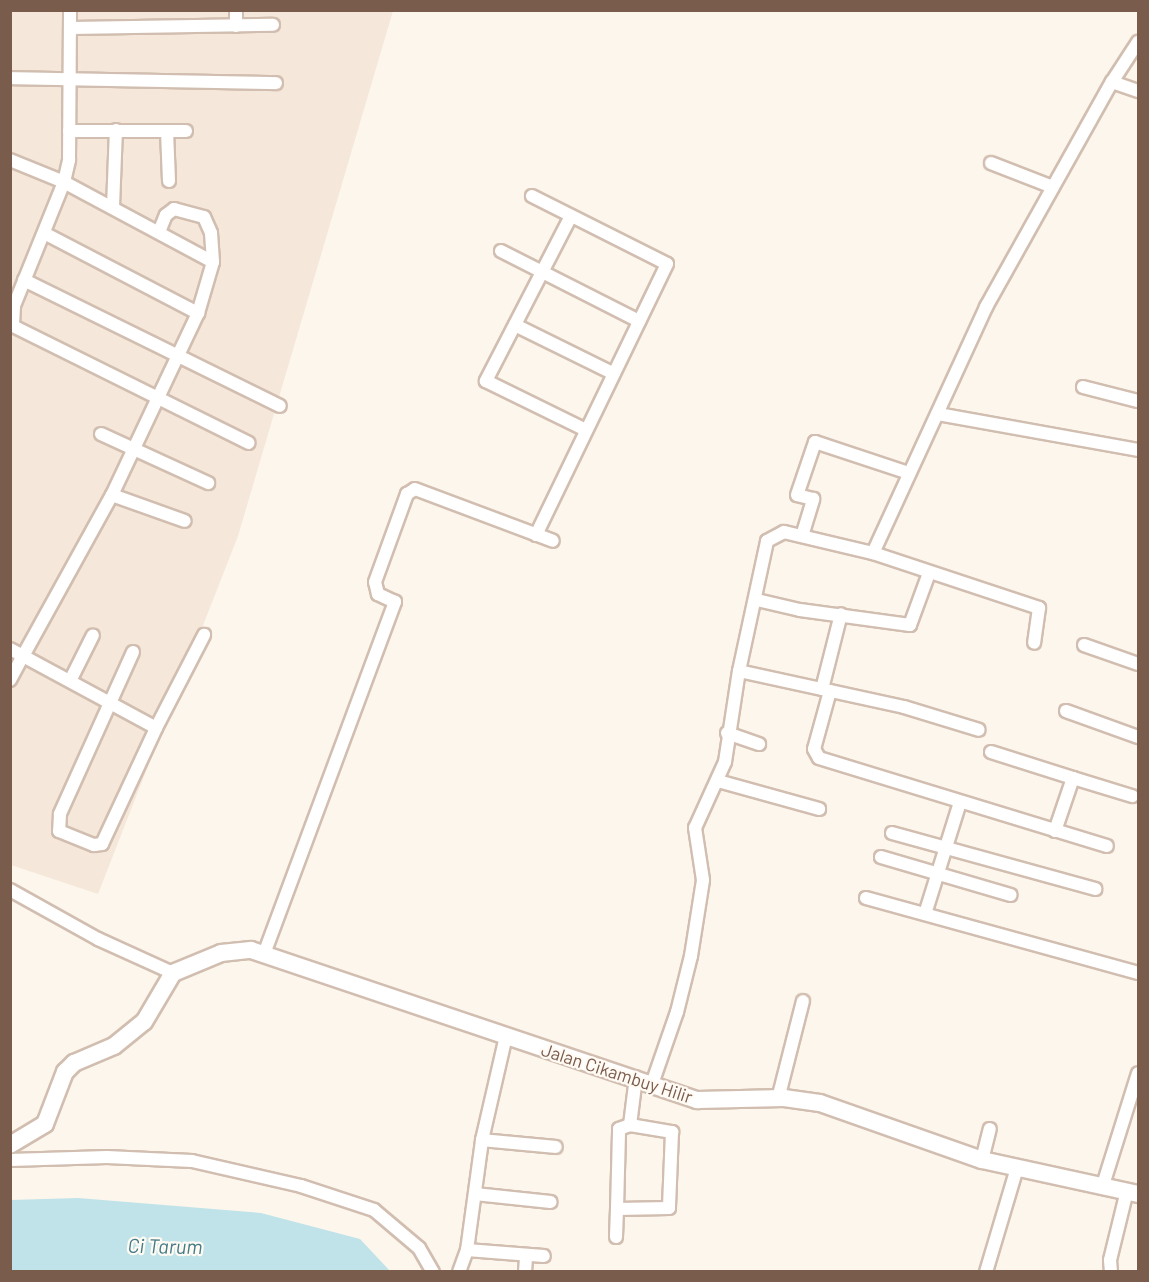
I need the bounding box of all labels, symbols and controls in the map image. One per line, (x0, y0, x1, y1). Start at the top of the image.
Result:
street label: Jalan Cikambuy Hilir (539, 1038, 695, 1108)
water label: Ci Tarum (127, 1233, 203, 1259)

